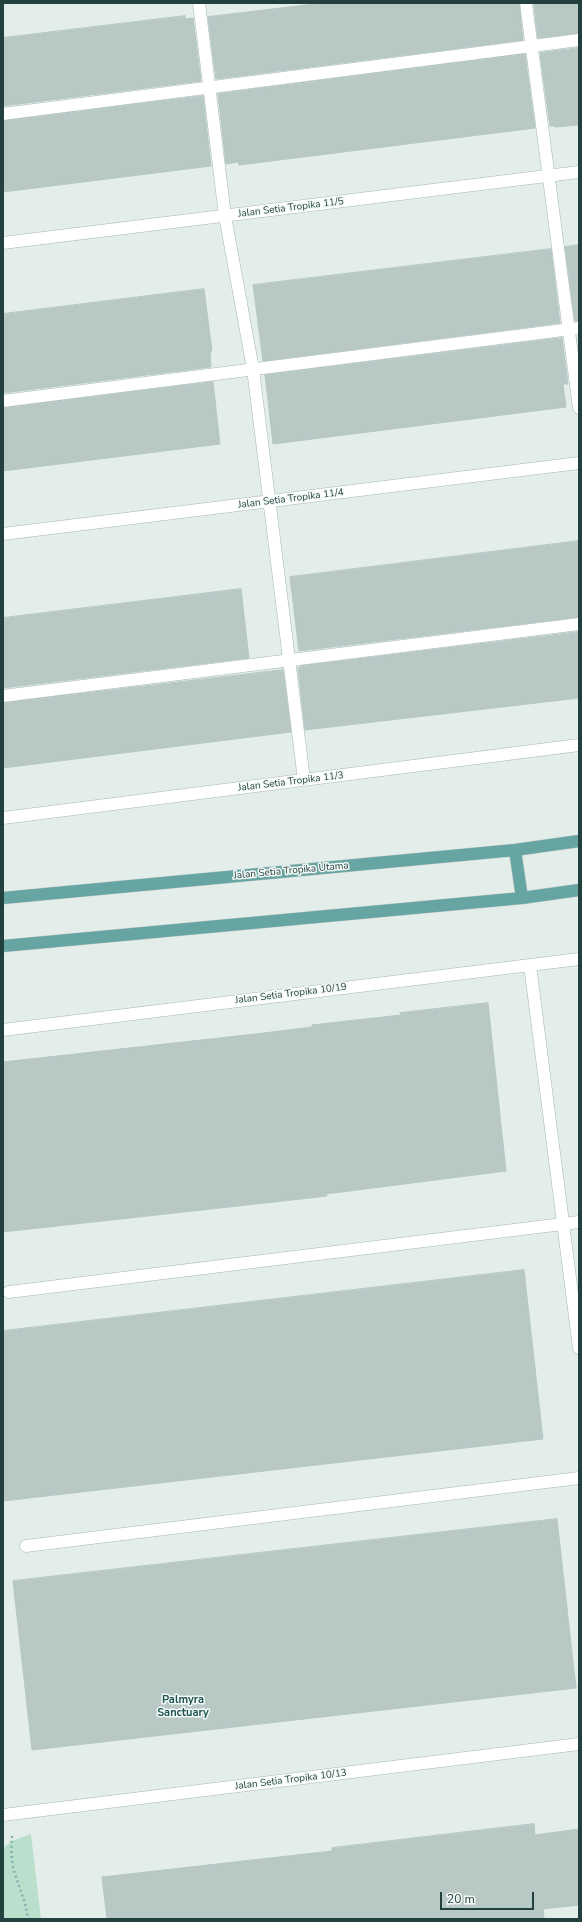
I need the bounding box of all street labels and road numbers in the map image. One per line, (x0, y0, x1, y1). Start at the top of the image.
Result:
street label: Jalan Setia Tropika 11/5 (237, 196, 345, 220)
street label: Jalan Setia Tropika 11/4 (237, 487, 345, 511)
street label: Jalan Setia Tropika 11/3 (237, 770, 345, 794)
street label: Jalan Setia Tropika Utama (233, 860, 349, 882)
street label: Jalan Setia Tropika 10/19 (235, 981, 347, 1007)
street label: Jalan Setia Tropika 10/13 (235, 1767, 347, 1793)

